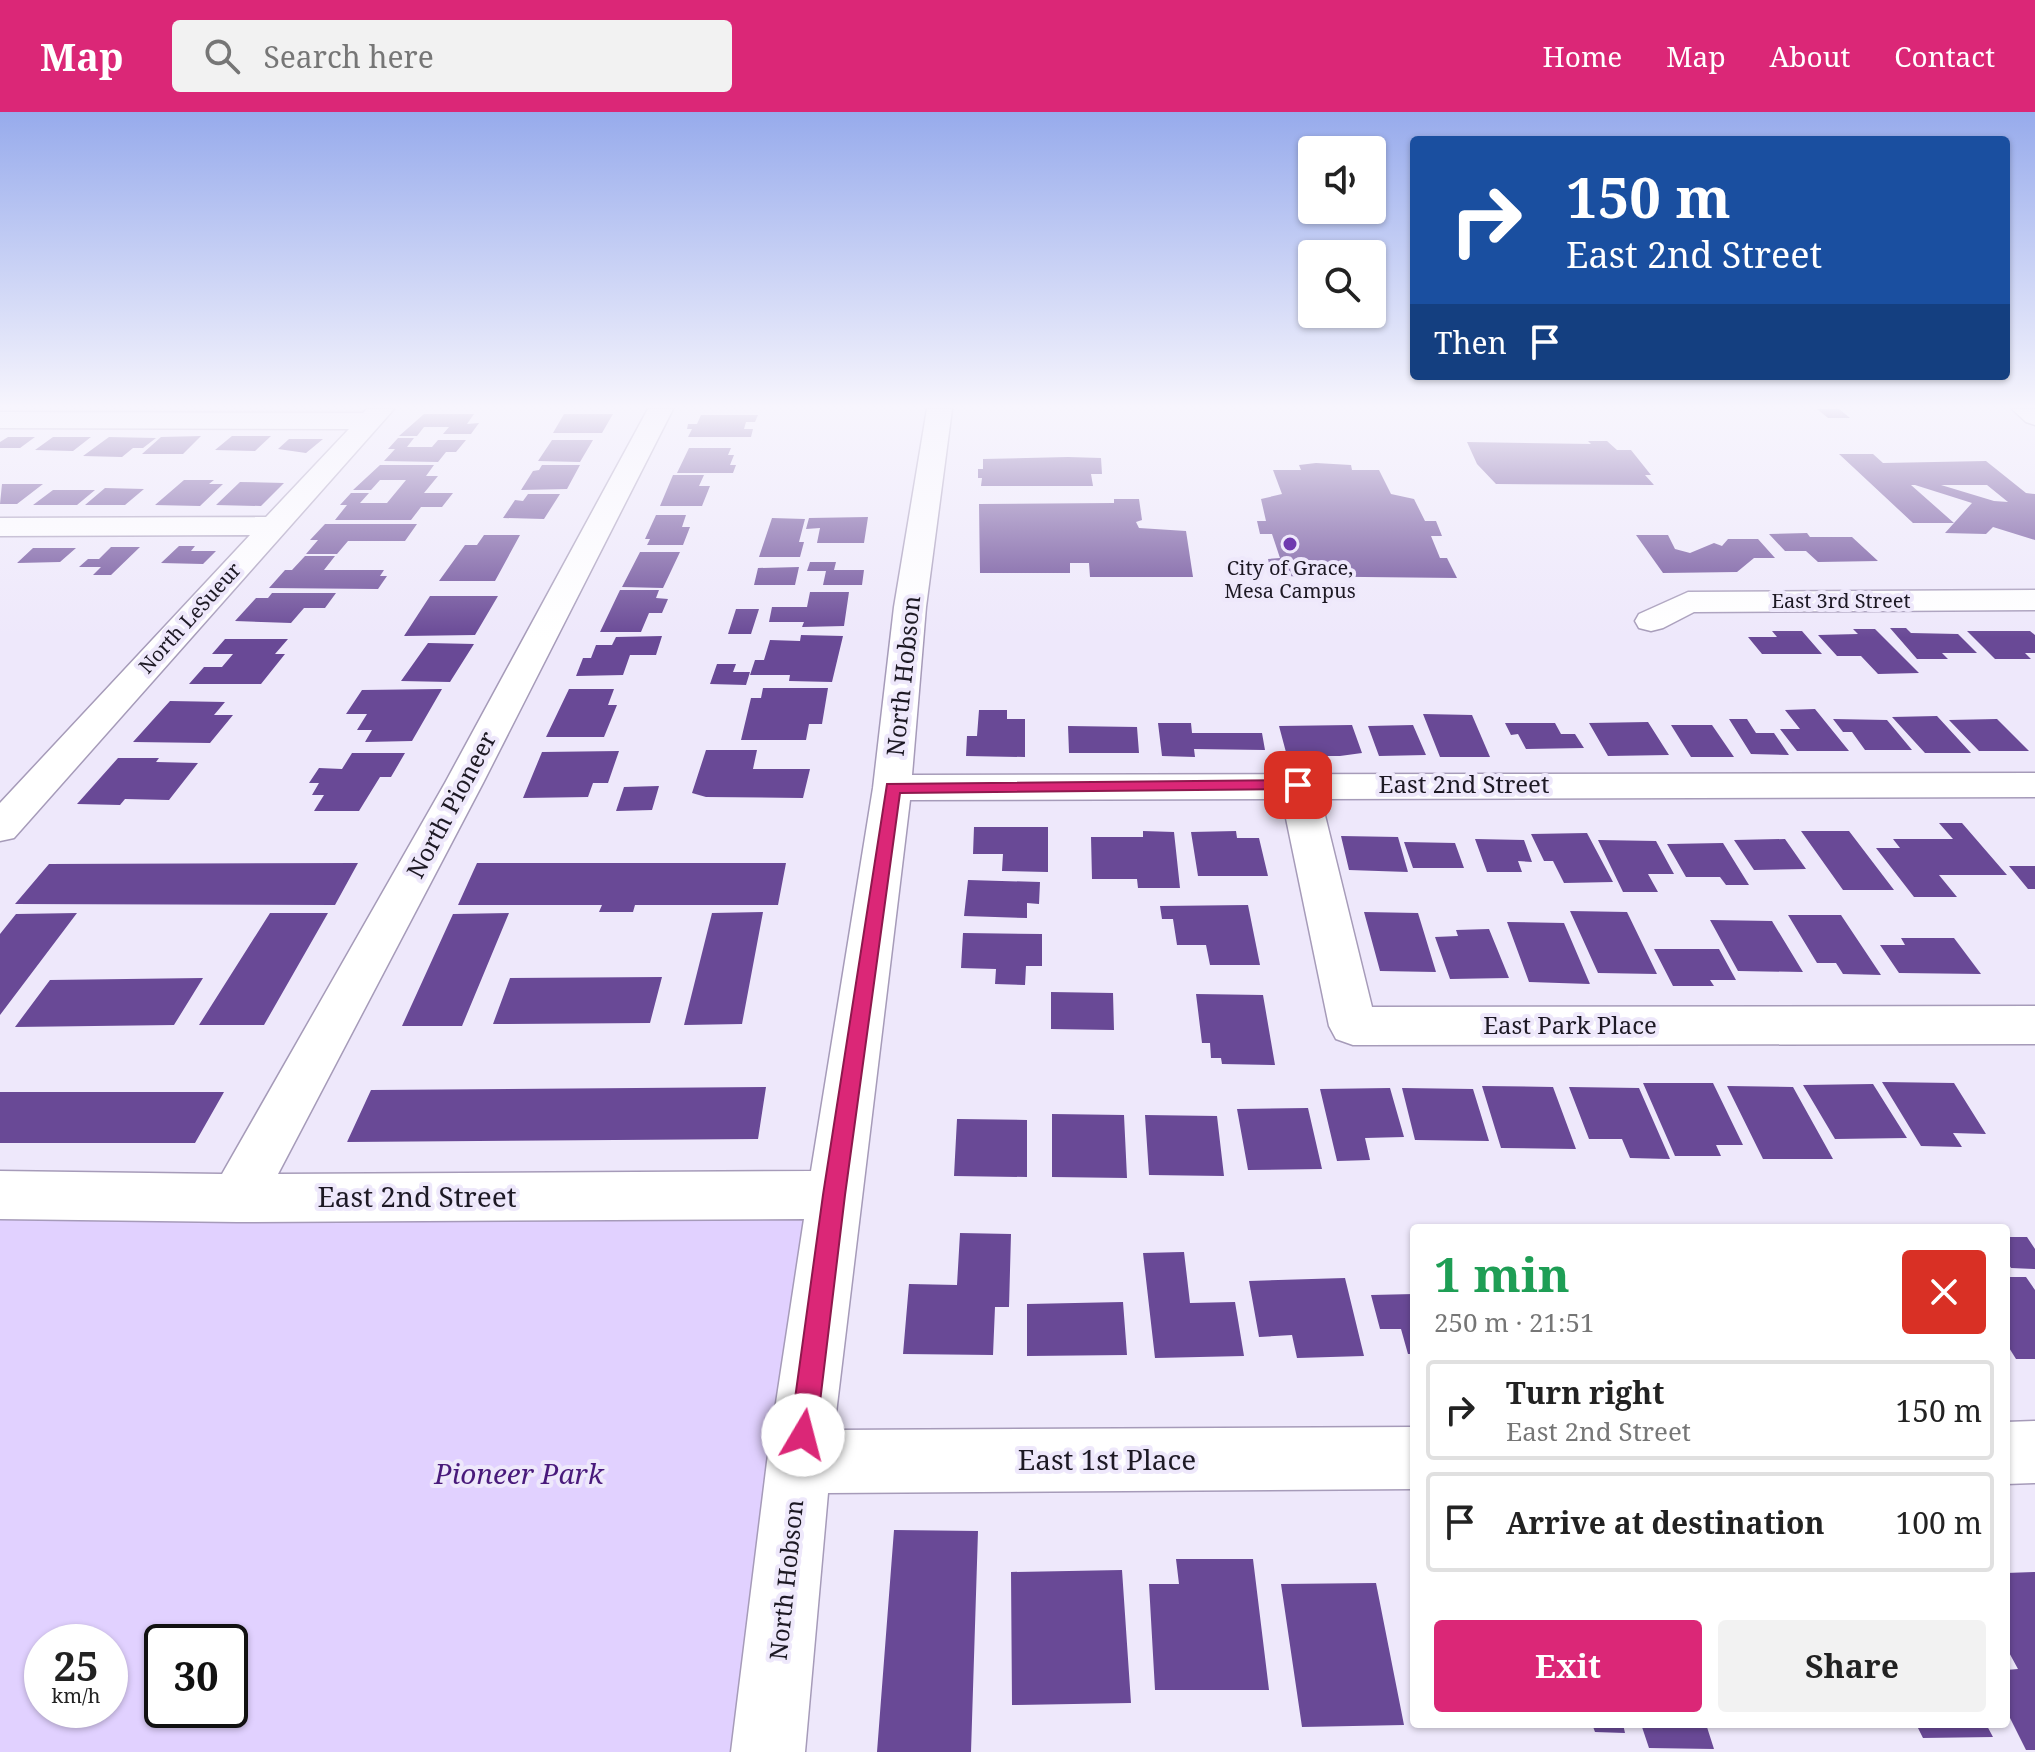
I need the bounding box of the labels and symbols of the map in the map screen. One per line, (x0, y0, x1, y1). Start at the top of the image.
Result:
marker: City of Grace, Mesa Campus (1281, 535, 1299, 553)
place label: City of Grace, Mesa Campus (1224, 554, 1356, 604)
street label: North LeSueur (133, 556, 247, 679)
street label: East 3rd Street (1772, 587, 1910, 614)
street label: North Hobson (878, 594, 927, 758)
street label: North Pioneer (398, 725, 503, 884)
pin (1264, 751, 1332, 819)
street label: East 2nd Street (1379, 767, 1549, 800)
street label: East Park Place (1483, 1008, 1657, 1041)
street label: East 2nd Street (317, 1177, 517, 1215)
position arrow (761, 1393, 845, 1477)
street label: East 1st Place (1018, 1440, 1196, 1478)
park label: Pioneer Park (433, 1454, 605, 1492)
street label: North Hobson (761, 1498, 810, 1662)
speed limit sign: 30 (144, 1624, 248, 1728)

